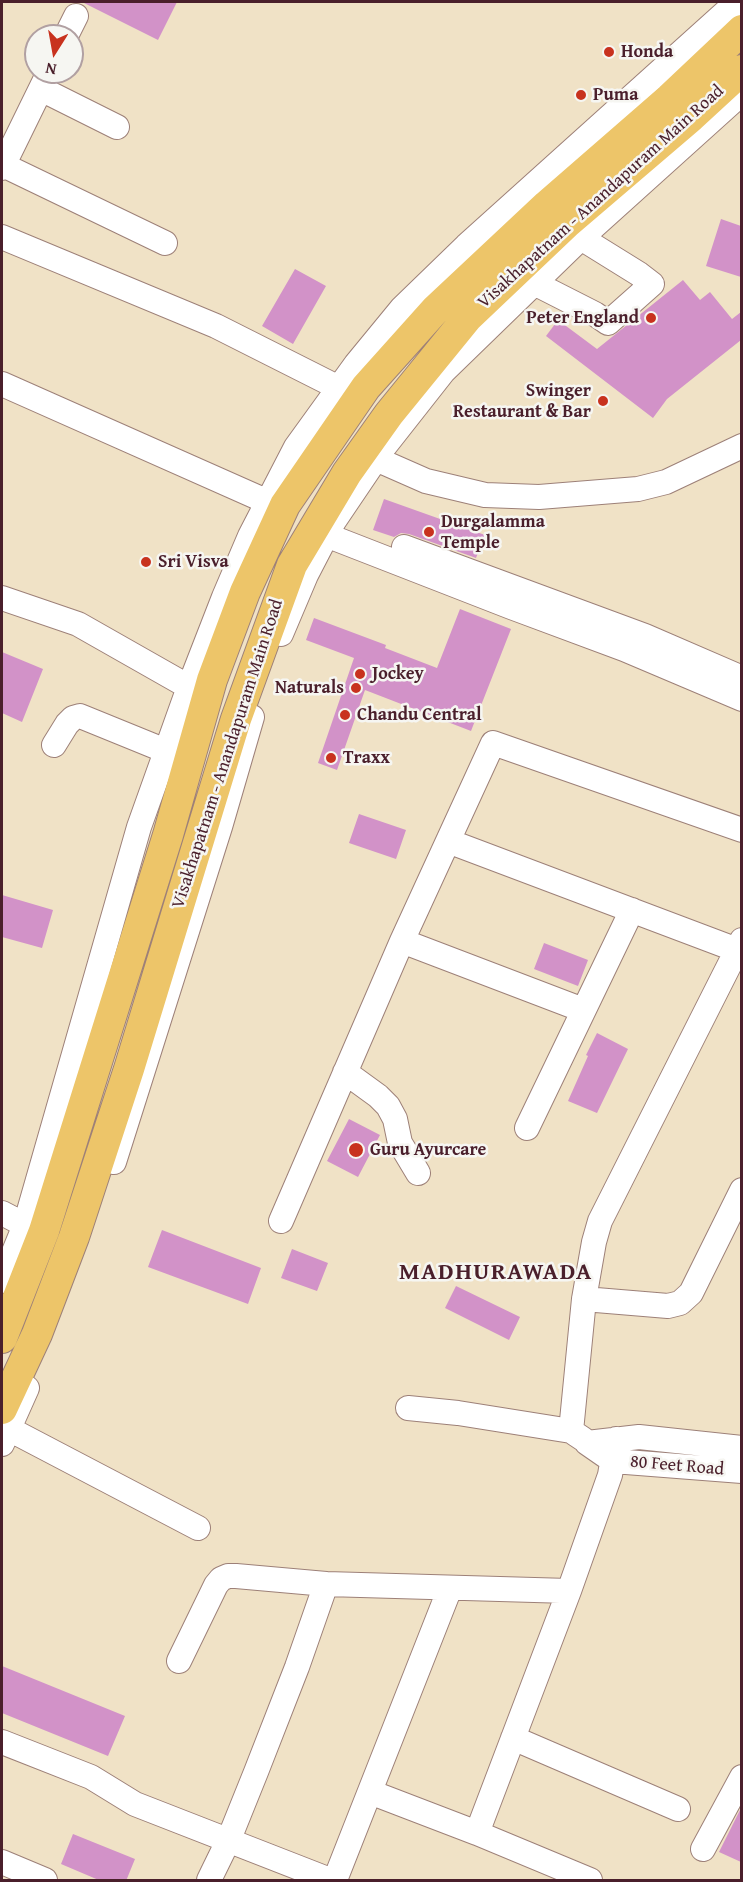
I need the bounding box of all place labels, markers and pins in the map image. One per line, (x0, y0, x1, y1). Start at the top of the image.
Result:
place label: Honda (621, 41, 673, 63)
marker: Honda (602, 45, 616, 59)
place label: Puma (593, 84, 638, 106)
marker: Puma (574, 88, 588, 102)
place label: Peter England (526, 307, 639, 329)
marker: Peter England (644, 311, 658, 325)
place label: Swinger Restaurant & Bar (453, 380, 591, 422)
marker: Swinger Restaurant & Bar (596, 394, 610, 408)
place label: Durgalamma Temple (441, 511, 545, 554)
marker: Durgalamma Temple (422, 525, 436, 539)
place label: Sri Visva (158, 551, 229, 573)
marker: Sri Visva (139, 555, 153, 569)
place label: Jockey (372, 663, 424, 685)
marker: Jockey (353, 667, 367, 681)
place label: Naturals (275, 677, 344, 699)
marker: Naturals (349, 681, 363, 695)
place label: Chandu Central (357, 704, 482, 726)
marker: Chandu Central (338, 708, 352, 722)
place label: Traxx (343, 747, 390, 769)
marker: Traxx (324, 751, 338, 765)
place label: Guru Ayurcare (370, 1139, 486, 1161)
marker: Guru Ayurcare (347, 1141, 365, 1159)

